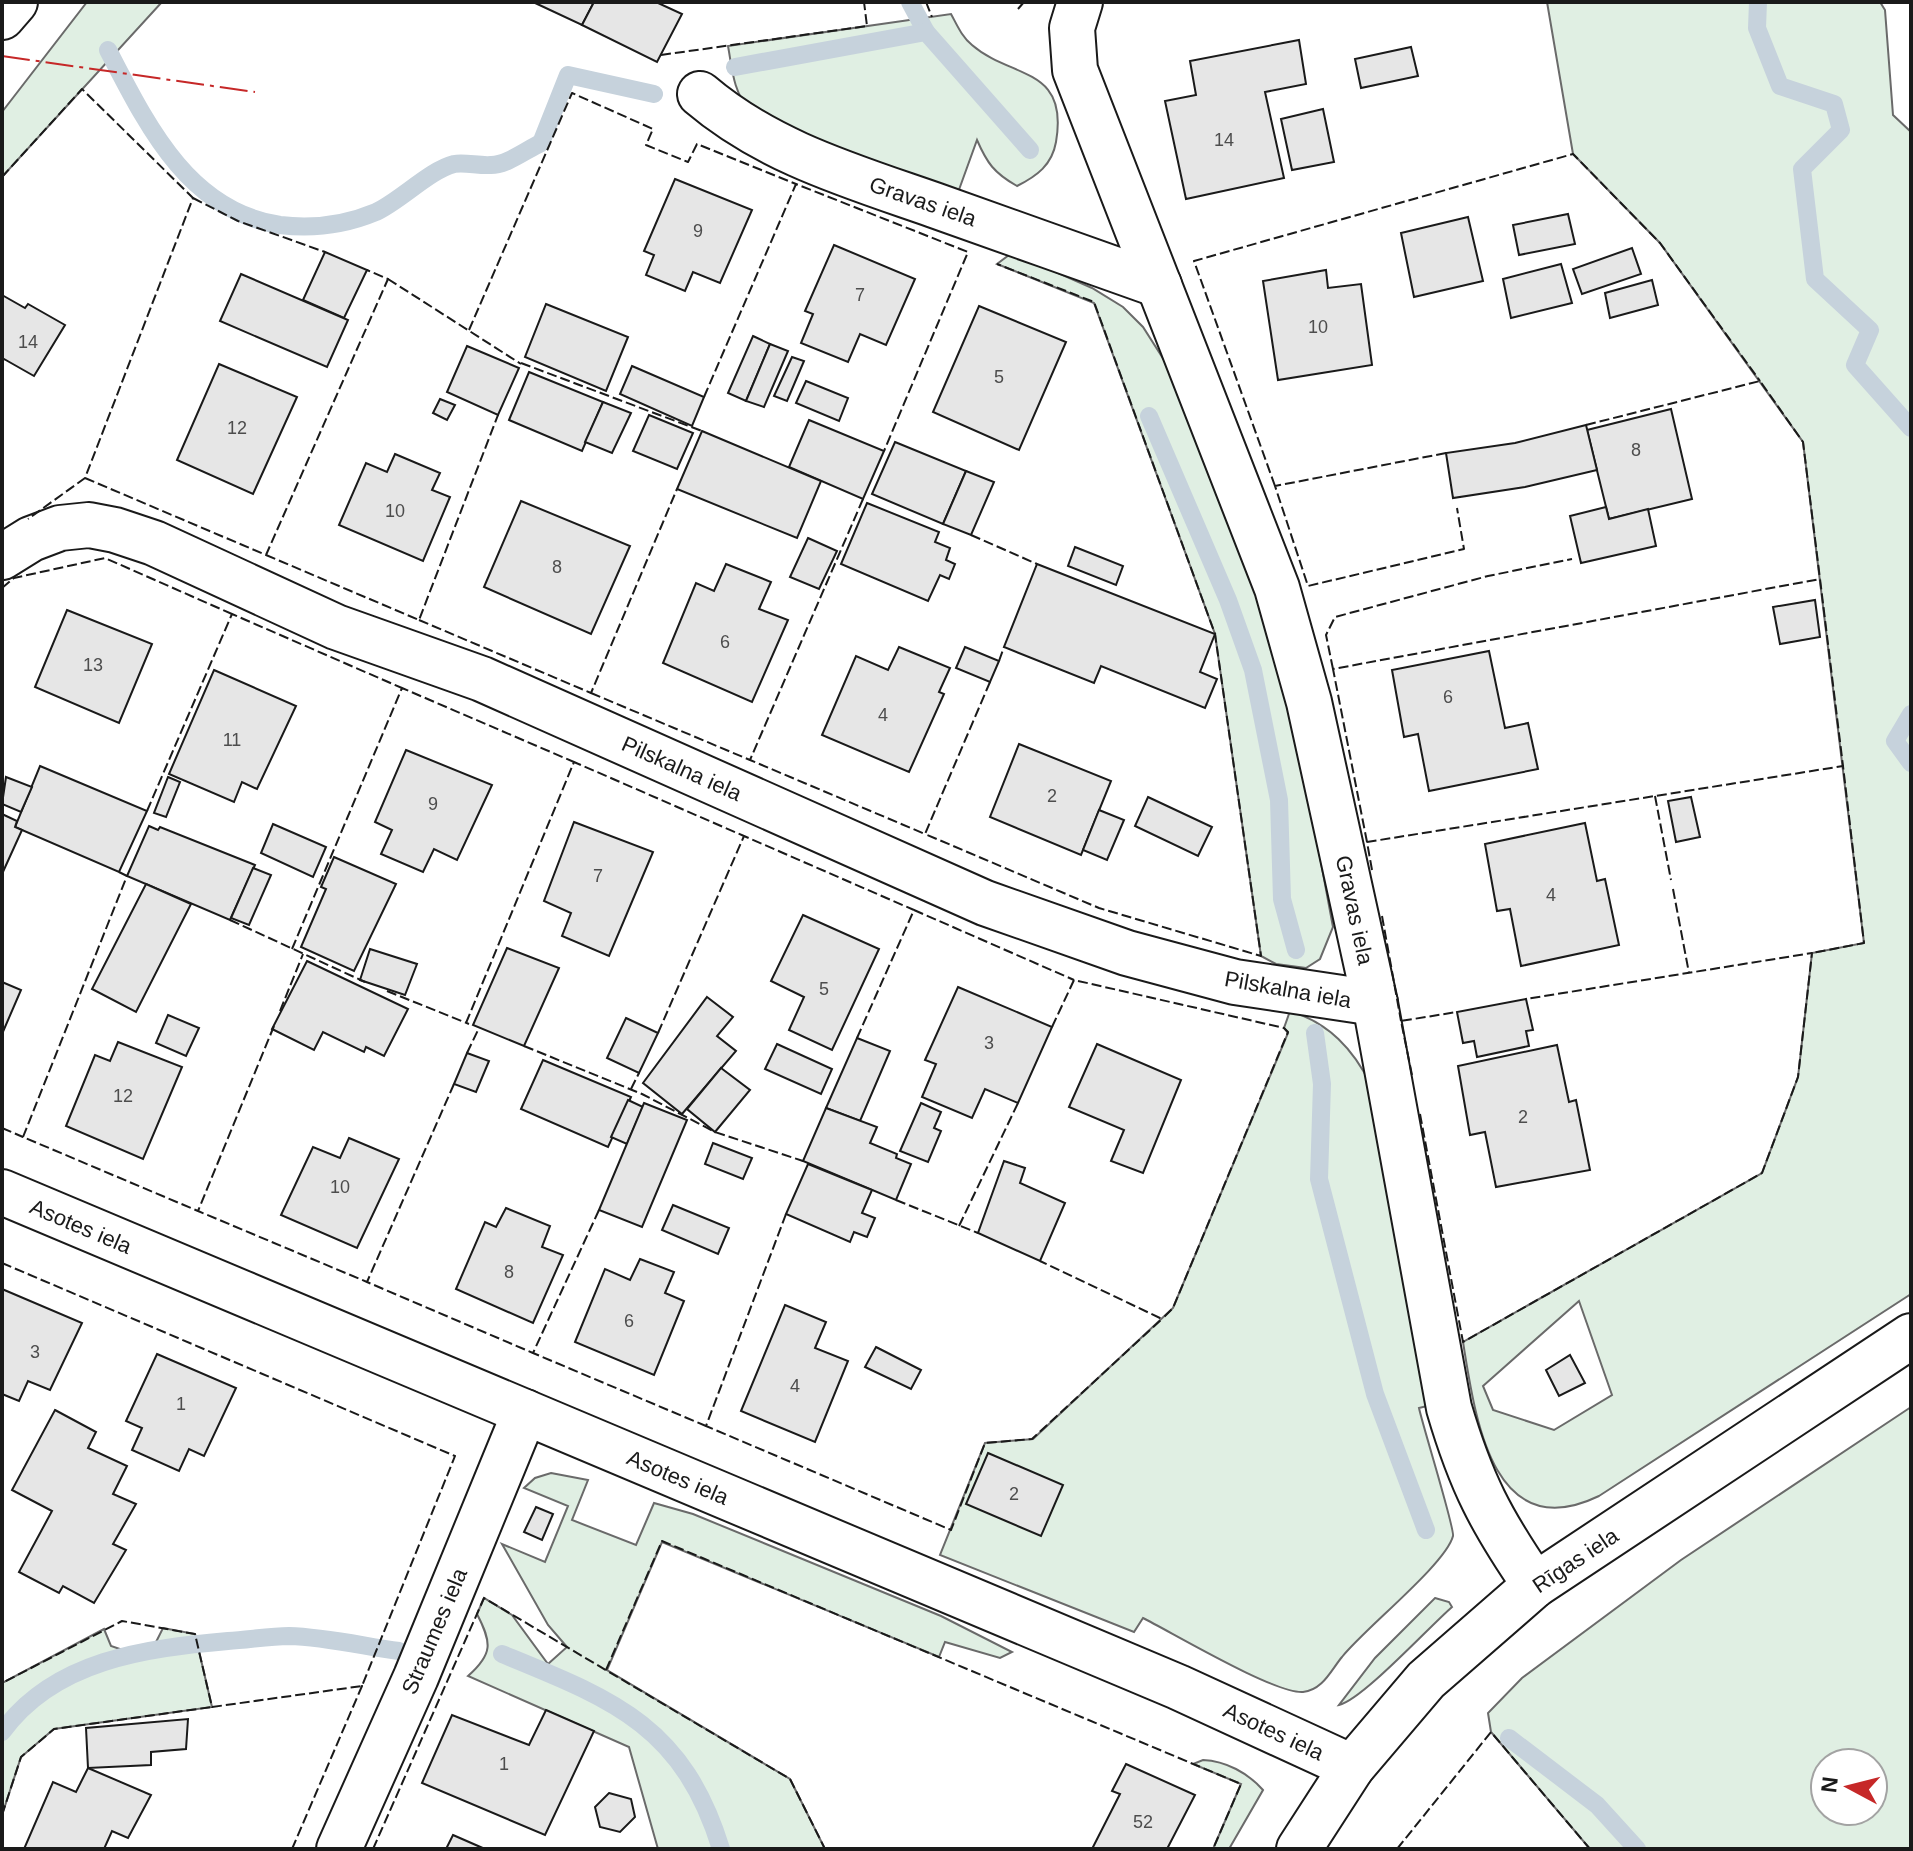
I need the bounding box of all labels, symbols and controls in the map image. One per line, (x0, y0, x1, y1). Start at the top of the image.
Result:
house number: 14 (1214, 130, 1234, 150)
street label: Gravas iela (866, 172, 980, 232)
house number: 9 (693, 221, 703, 241)
house number: 7 (855, 285, 865, 305)
house number: 10 (1308, 317, 1328, 337)
house number: 14 (18, 332, 38, 352)
house number: 5 (994, 367, 1004, 387)
house number: 12 (227, 418, 247, 438)
house number: 8 (1631, 440, 1641, 460)
house number: 10 (385, 501, 405, 521)
house number: 8 (552, 557, 562, 577)
house number: 6 (720, 632, 730, 652)
house number: 13 (83, 655, 103, 675)
house number: 6 (1443, 687, 1453, 707)
house number: 4 (878, 705, 888, 725)
house number: 11 (223, 730, 241, 750)
street label: Pilskalna iela (618, 731, 746, 806)
house number: 2 (1047, 786, 1057, 806)
house number: 9 (428, 794, 438, 814)
street label: Gravas iela (1331, 853, 1378, 968)
house number: 7 (593, 866, 603, 886)
house number: 4 (1546, 885, 1556, 905)
street label: Pilskalna iela (1223, 966, 1354, 1013)
house number: 5 (819, 979, 829, 999)
house number: 3 (984, 1033, 994, 1053)
house number: 12 (113, 1086, 133, 1106)
house number: 2 (1518, 1107, 1528, 1127)
house number: 10 (330, 1177, 350, 1197)
street label: Asotes iela (26, 1194, 136, 1259)
house number: 8 (504, 1262, 514, 1282)
house number: 6 (624, 1311, 634, 1331)
house number: 3 (30, 1342, 40, 1362)
house number: 4 (790, 1376, 800, 1396)
house number: 1 (176, 1394, 186, 1414)
street label: Asotes iela (623, 1445, 733, 1510)
house number: 2 (1009, 1484, 1019, 1504)
street label: Rīgas iela (1528, 1522, 1623, 1598)
street label: Straumes iela (397, 1564, 473, 1698)
street label: Asotes iela (1220, 1697, 1329, 1766)
north arrow (1809, 1747, 1889, 1827)
house number: 1 (499, 1754, 509, 1774)
text: N (1816, 1775, 1843, 1794)
house number: 52 (1133, 1812, 1153, 1832)

